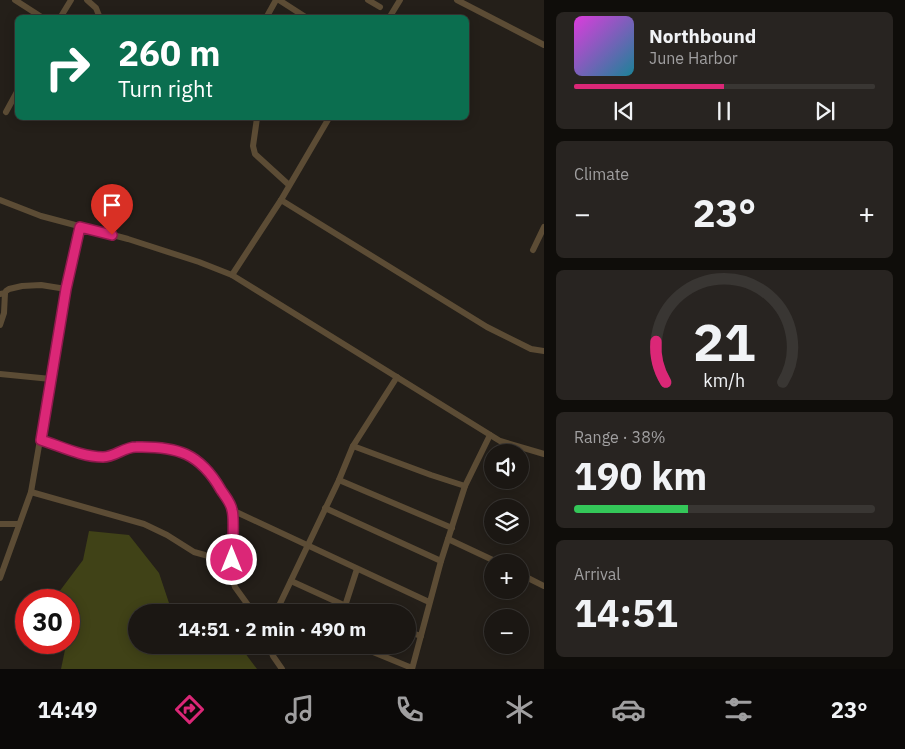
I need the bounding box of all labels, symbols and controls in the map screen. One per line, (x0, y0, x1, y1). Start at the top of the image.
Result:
text: Northbound (649, 24, 756, 48)
text: 260 m (118, 30, 221, 76)
icon: right (35, 35, 100, 100)
text: June Harbor (649, 48, 738, 68)
text: Turn right (118, 74, 213, 103)
icon: previous (610, 97, 638, 125)
icon: pause (710, 97, 738, 125)
icon: next (811, 97, 839, 125)
text: Climate (574, 164, 629, 184)
pin (91, 184, 133, 235)
text: 23° (693, 188, 756, 237)
icon: arrive (98, 191, 126, 219)
text: − (574, 195, 591, 232)
text: + (858, 195, 875, 232)
text: 21 (693, 308, 756, 375)
text: km/h (704, 369, 746, 392)
text: Range · 38% (574, 427, 666, 447)
map controls (484, 444, 529, 654)
button: sound (484, 444, 529, 489)
text: 190 km (574, 451, 707, 500)
button: layers (484, 499, 529, 544)
position arrow (205, 533, 257, 585)
button: + (484, 554, 529, 599)
text: Arrival (574, 564, 621, 584)
text: 14:51 (574, 588, 678, 637)
speed limit sign: 30 (15, 589, 80, 654)
button: − (484, 609, 529, 654)
text: 14:51 · 2 min · 490 m (178, 617, 366, 641)
icon: directions (172, 692, 207, 727)
icon: music (282, 692, 317, 727)
icon: phone (392, 692, 427, 727)
icon: climate (502, 692, 537, 727)
icon: car (611, 692, 646, 727)
icon: filters (721, 692, 756, 727)
text: 14:49 (37, 695, 97, 724)
text: 23° (831, 695, 868, 724)

